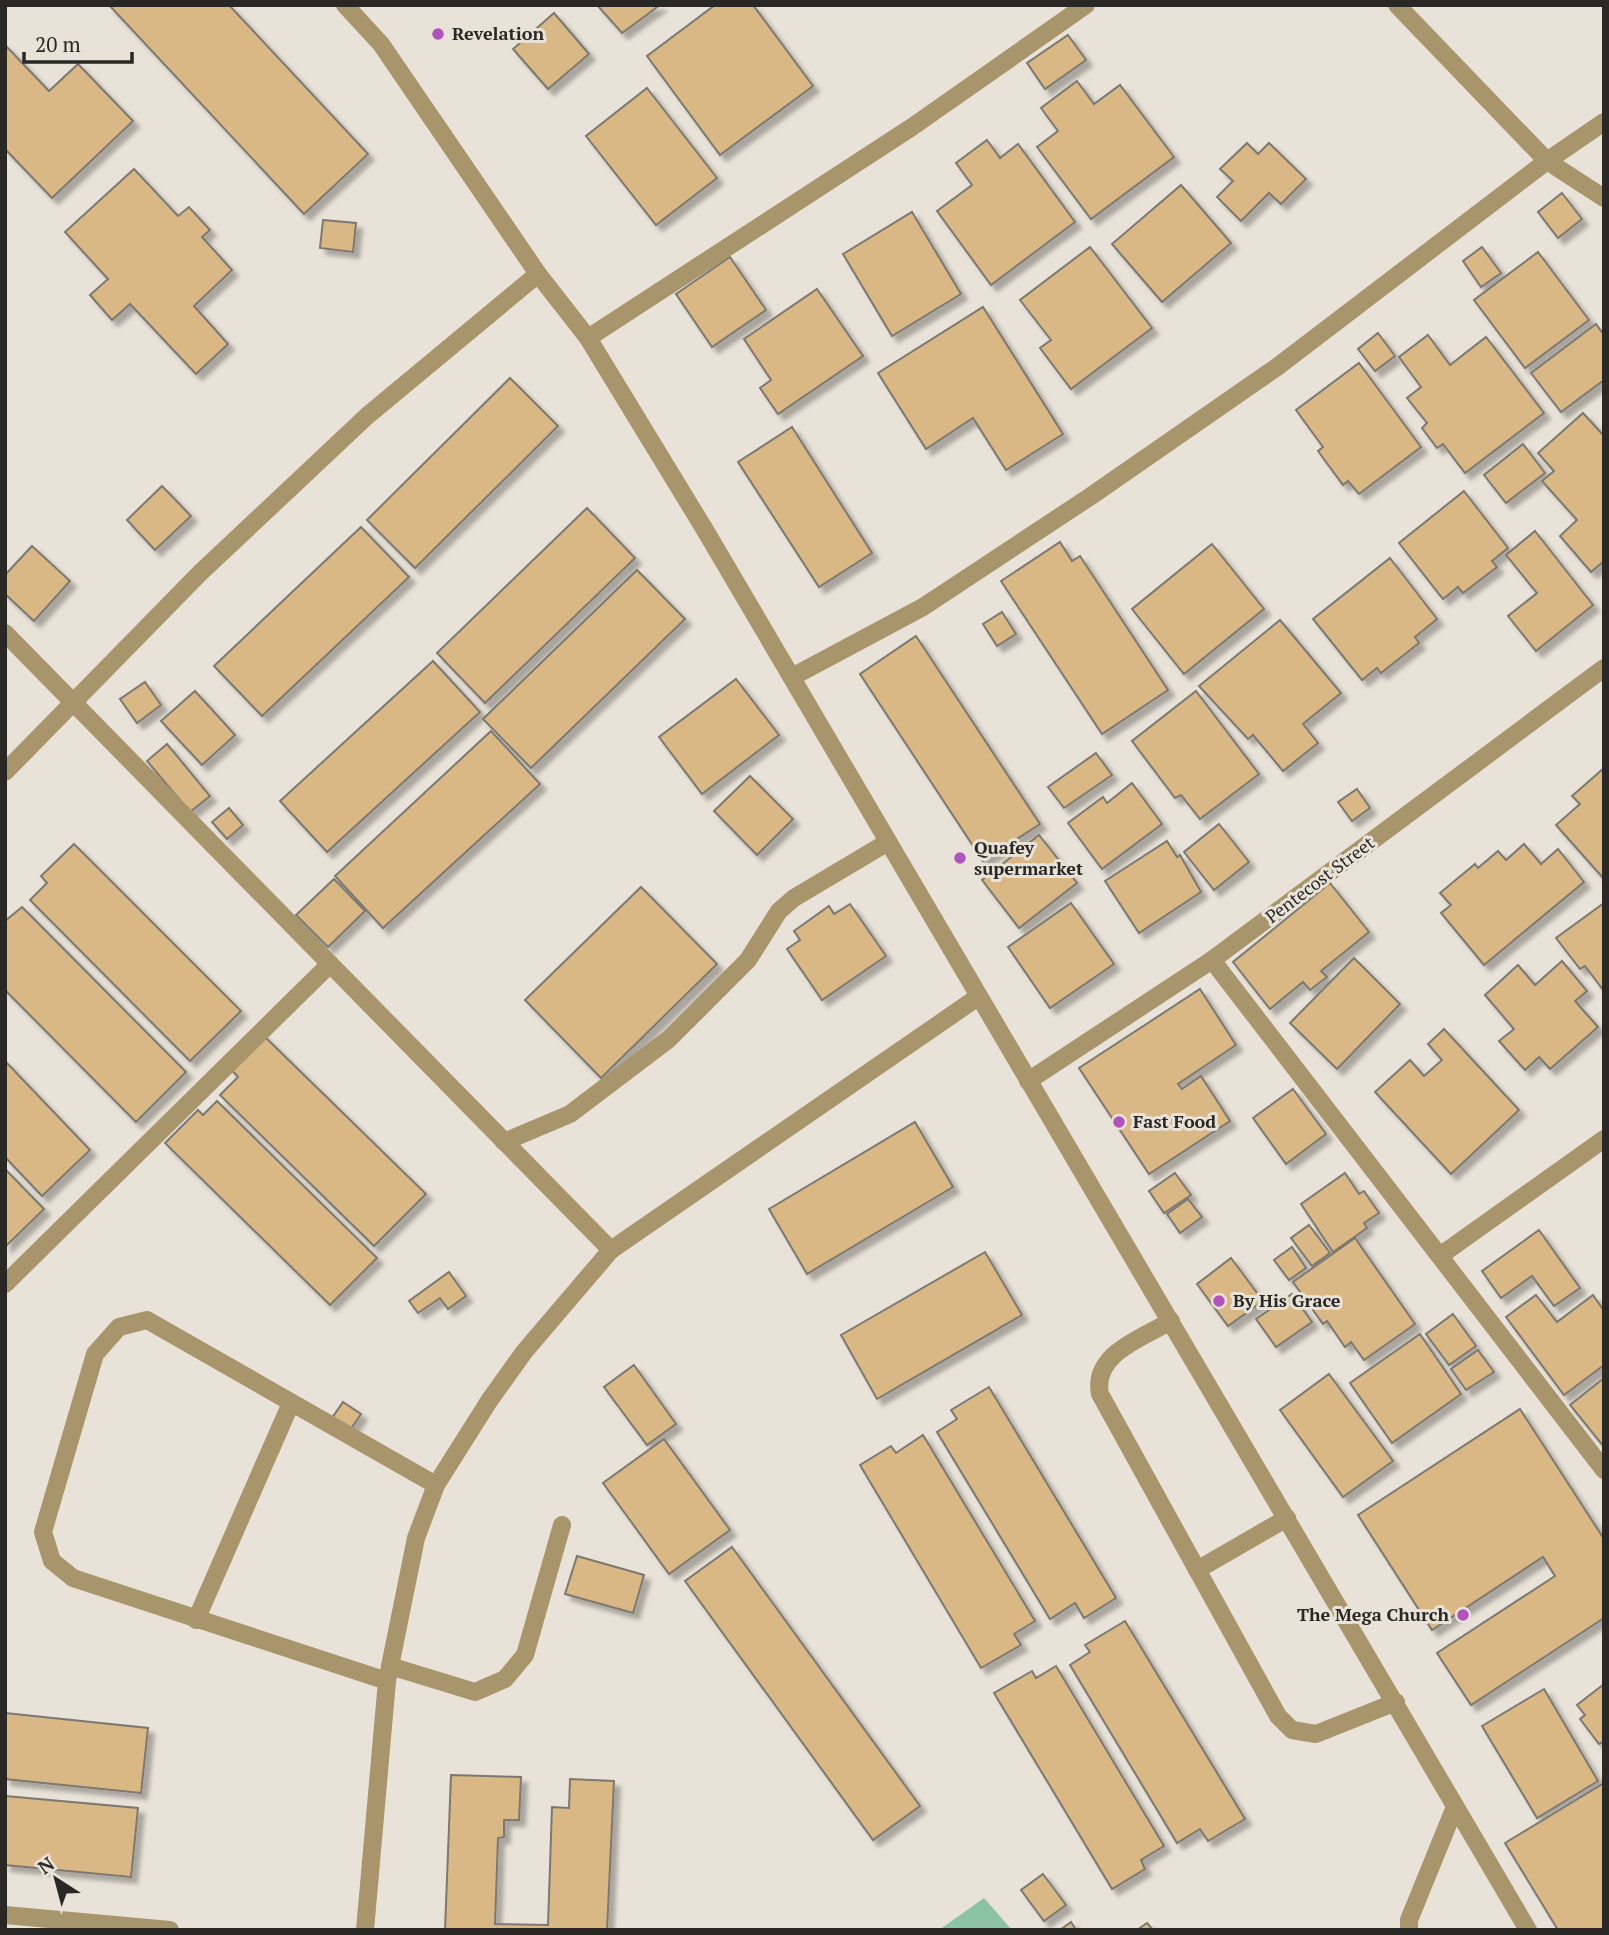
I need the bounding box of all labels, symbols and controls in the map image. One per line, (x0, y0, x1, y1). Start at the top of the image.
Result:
scale bar (24, 21, 133, 65)
place label: Revelation (452, 21, 544, 45)
marker: Revelation (430, 26, 446, 42)
text: 20 m (35, 30, 81, 58)
street label: Pentecost Street (1260, 830, 1379, 928)
place label: Quafey supermarket (974, 835, 1083, 880)
marker: Quafey supermarket (952, 850, 968, 866)
place label: Fast Food (1133, 1109, 1216, 1133)
marker: Fast Food (1111, 1114, 1127, 1130)
place label: By His Grace (1233, 1288, 1341, 1312)
marker: By His Grace (1211, 1293, 1227, 1309)
place label: The Mega Church (1297, 1602, 1449, 1626)
marker: The Mega Church (1455, 1607, 1471, 1623)
north arrow (21, 1844, 91, 1914)
text: N (33, 1850, 59, 1879)

